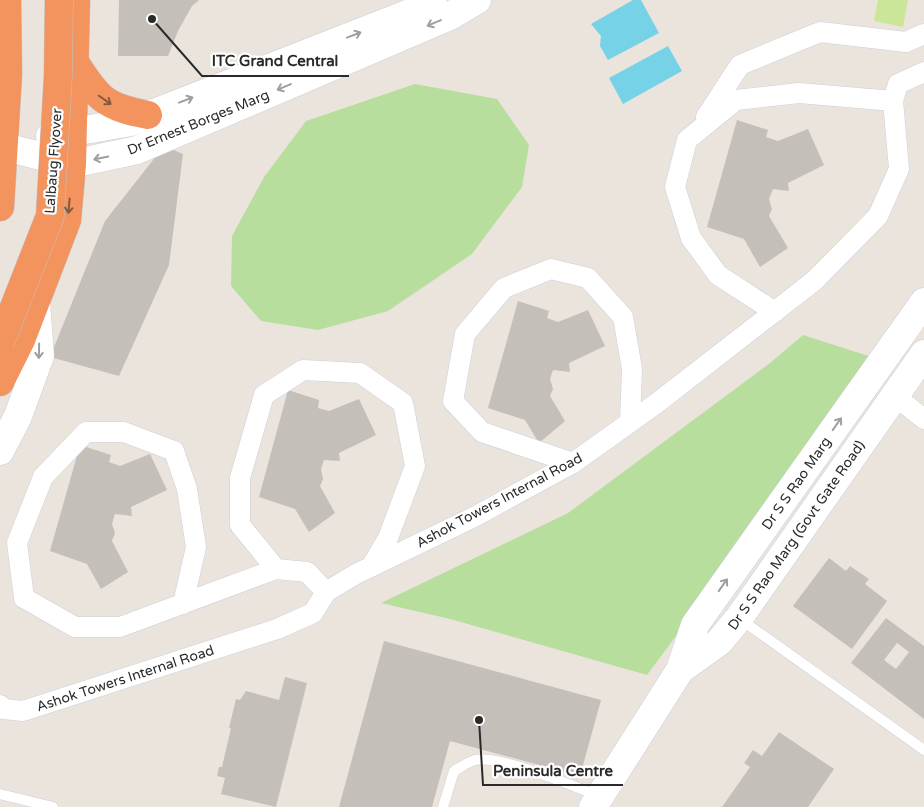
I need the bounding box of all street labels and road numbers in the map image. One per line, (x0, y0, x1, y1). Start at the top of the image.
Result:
street label: Dr Ernest Borges Marg (125, 86, 272, 159)
street label: Lalbaug Flyover (41, 107, 66, 214)
street label: Dr S S Rao Marg (758, 434, 835, 533)
street label: Dr S S Rao Marg (Govt Gate Road) (724, 437, 869, 633)
street label: Ashok Towers Internal Road (413, 449, 585, 552)
street label: Ashok Towers Internal Road (34, 642, 216, 715)

